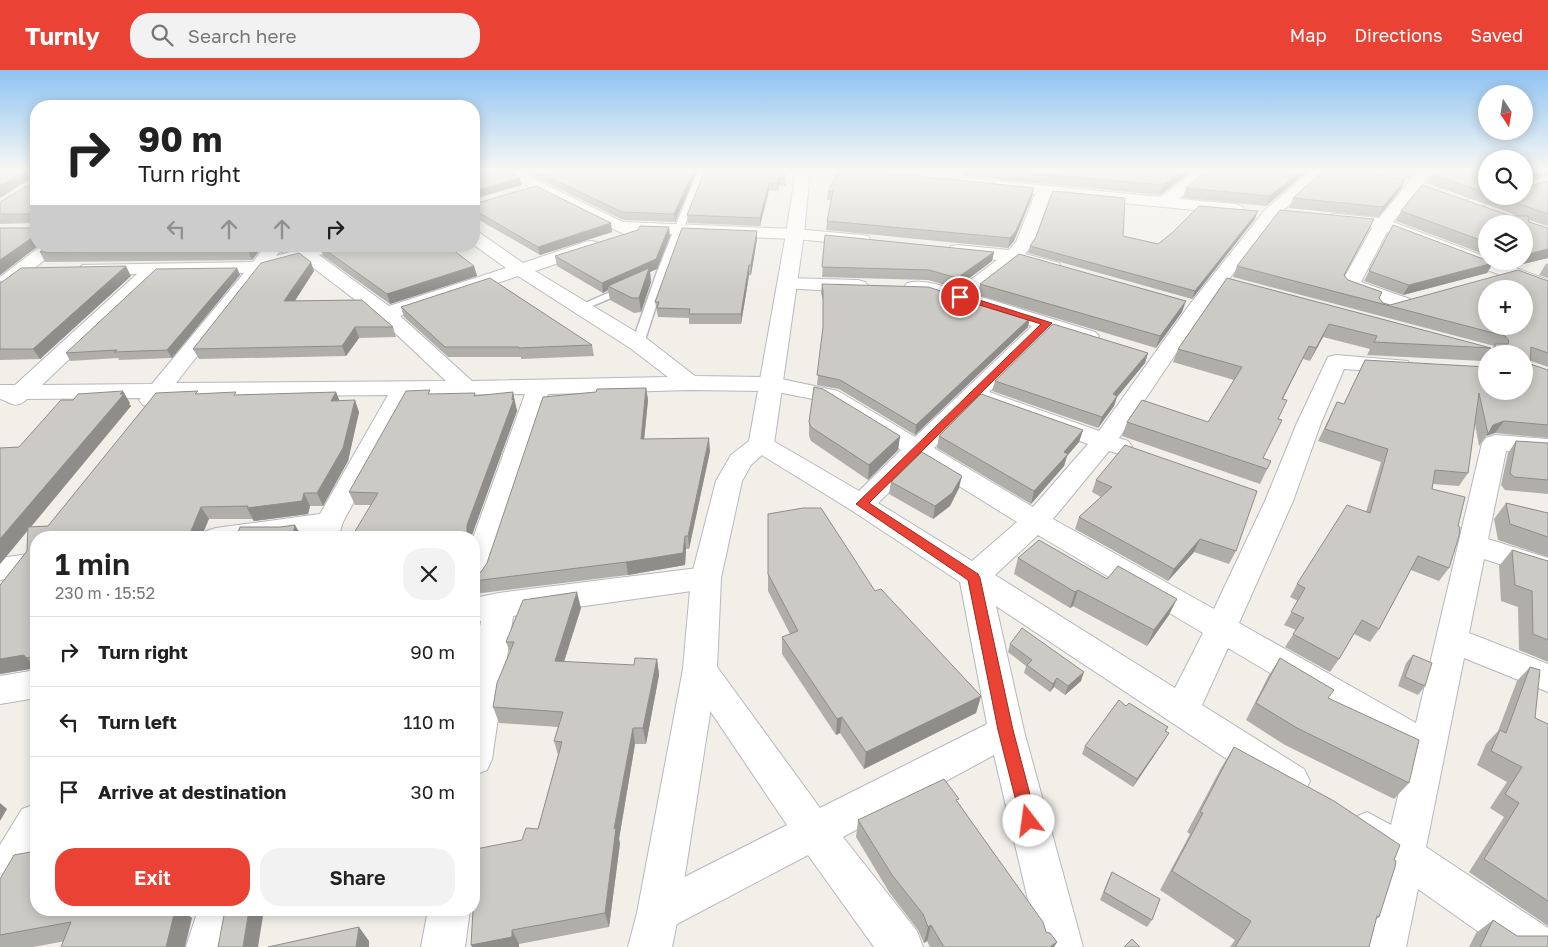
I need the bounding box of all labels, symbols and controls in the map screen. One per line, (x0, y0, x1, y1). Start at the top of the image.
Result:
search box (130, 13, 480, 58)
text: Turnly (25, 21, 100, 50)
icon: search (148, 21, 176, 49)
text: Search here (188, 24, 297, 47)
text: Map (1290, 24, 1326, 46)
text: Directions (1354, 24, 1442, 46)
text: Saved (1470, 24, 1523, 46)
north arrow (1478, 85, 1532, 140)
map controls (1478, 85, 1533, 400)
text: 90 m (138, 118, 222, 160)
icon: right (55, 120, 120, 185)
button: search (1478, 150, 1533, 205)
text: Turn right (138, 160, 241, 187)
icon: left (162, 215, 190, 243)
icon: ahead (215, 215, 243, 243)
icon: ahead (268, 215, 296, 243)
icon: right (321, 215, 349, 243)
button: layers (1478, 215, 1533, 270)
pin (939, 276, 981, 318)
button: + (1478, 280, 1533, 335)
icon: arrive (946, 283, 974, 311)
button: − (1478, 345, 1533, 400)
text: 1 min (55, 546, 130, 582)
button: close (403, 548, 455, 600)
text: 230 m · 15:52 (55, 583, 155, 603)
icon: right (55, 638, 83, 666)
text: Turn right (98, 640, 188, 663)
text: 90 m (410, 640, 455, 663)
icon: left (55, 708, 83, 736)
text: Turn left (98, 710, 177, 733)
text: 110 m (403, 710, 455, 733)
icon: arrive (55, 778, 83, 806)
text: Arrive at destination (98, 780, 286, 803)
text: 30 m (411, 780, 455, 803)
position arrow (1002, 794, 1054, 846)
button: Exit (55, 848, 250, 906)
button: Share (260, 848, 455, 906)

